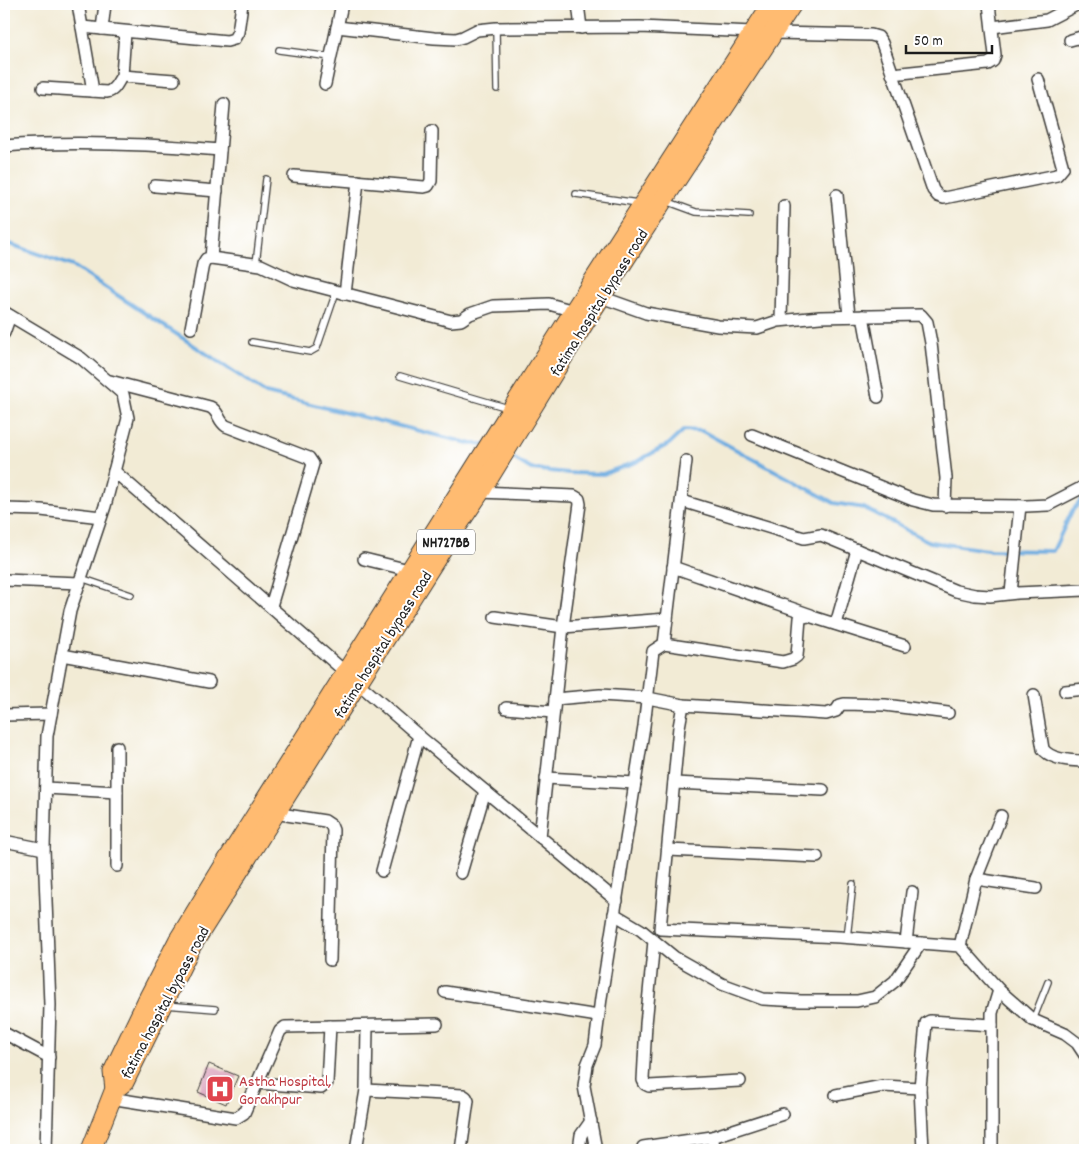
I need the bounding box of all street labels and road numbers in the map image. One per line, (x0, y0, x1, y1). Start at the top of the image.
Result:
street label: fatima hospital bypass road (545, 225, 655, 381)
road number: NH727BB (417, 530, 475, 554)
street label: fatima hospital bypass road (329, 567, 439, 723)
street label: fatima hospital bypass road (116, 923, 216, 1084)

